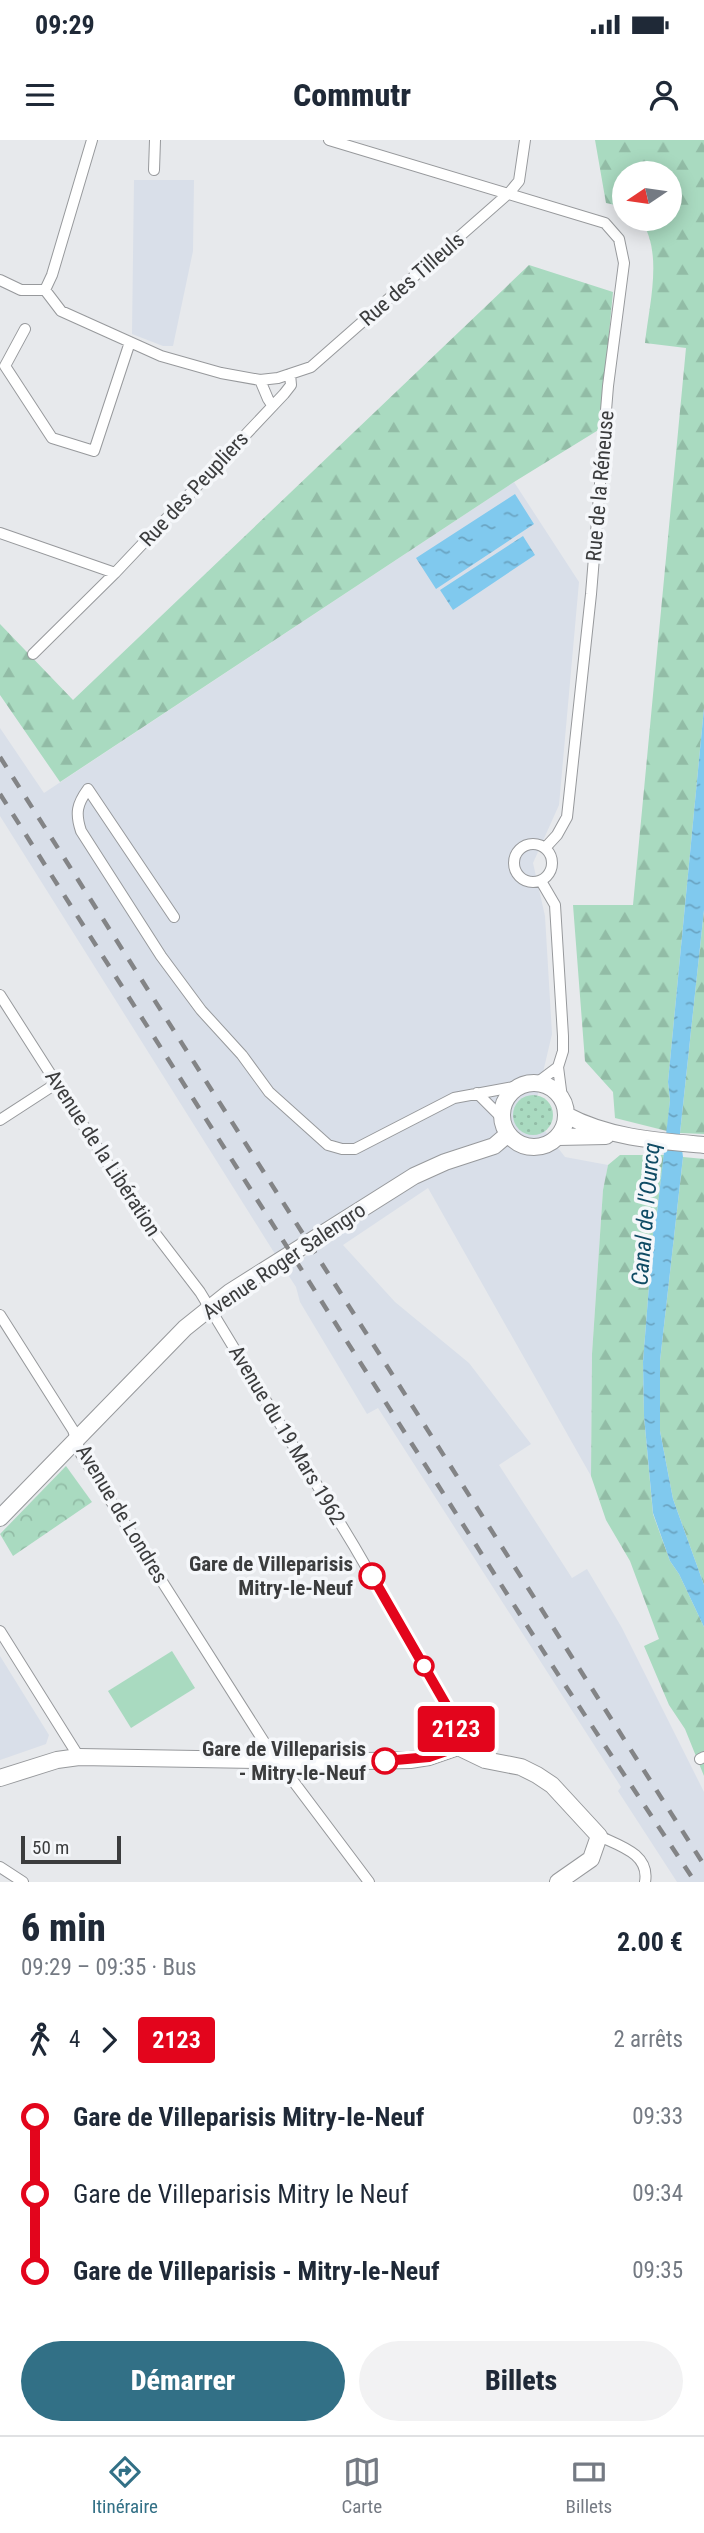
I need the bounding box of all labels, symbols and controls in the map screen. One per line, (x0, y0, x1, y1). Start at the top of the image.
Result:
text: 09:29 (35, 10, 95, 40)
icon: menu (21, 76, 59, 114)
text: Commutr (293, 76, 411, 114)
icon: person (645, 76, 683, 114)
north arrow (612, 161, 682, 231)
map controls (612, 161, 682, 231)
street label: Rue des Tilleuls (355, 227, 469, 331)
street label: Rue de la Réneuse (581, 409, 619, 562)
street label: Rue des Peupliers (135, 427, 253, 551)
street label: Avenue de la Libération (40, 1066, 166, 1240)
water label: Canal de l'Ourcq (626, 1141, 666, 1287)
street label: Avenue Roger Salengro (198, 1198, 370, 1324)
street label: Avenue du 19 Mars 1962 (224, 1341, 350, 1529)
street label: Avenue de Londres (71, 1440, 173, 1588)
place label: Gare de Villeparisis Mitry-le-Neuf (189, 1552, 353, 1600)
marker: Gare de Villeparisis Mitry-le-Neuf (359, 1563, 385, 1589)
unlabelled marker (414, 1656, 434, 1676)
line badge: 2123 (407, 1706, 505, 1752)
text: 2123 (432, 1715, 480, 1743)
place label: Gare de Villeparisis - Mitry-le-Neuf (202, 1737, 366, 1785)
marker: Gare de Villeparisis - Mitry-le-Neuf (372, 1748, 398, 1774)
scale bar (21, 1833, 121, 1865)
text: 50 m (32, 1836, 69, 1859)
text: 6 min (21, 1906, 106, 1950)
text: 2.00 € (617, 1927, 683, 1957)
text: 09:29 – 09:35 · Bus (21, 1954, 197, 1981)
icon: walk (21, 2021, 59, 2059)
icon: forward (90, 2021, 128, 2059)
text: 4 (69, 2026, 80, 2053)
text: 2123 (152, 2026, 201, 2054)
text: 2 arrêts (613, 2026, 683, 2053)
text: Gare de Villeparisis Mitry-le-Neuf (73, 2102, 424, 2132)
text: 09:33 (632, 2103, 683, 2130)
text: Gare de Villeparisis Mitry le Neuf (73, 2179, 409, 2209)
text: 09:34 (632, 2180, 683, 2207)
text: Gare de Villeparisis - Mitry-le-Neuf (73, 2256, 440, 2286)
text: 09:35 (632, 2257, 683, 2284)
button: Démarrer (21, 2341, 345, 2421)
button: Billets (359, 2341, 683, 2421)
tab: Itinéraire (92, 2453, 158, 2518)
tab: Carte (341, 2453, 382, 2518)
tab: Billets (566, 2453, 612, 2518)

